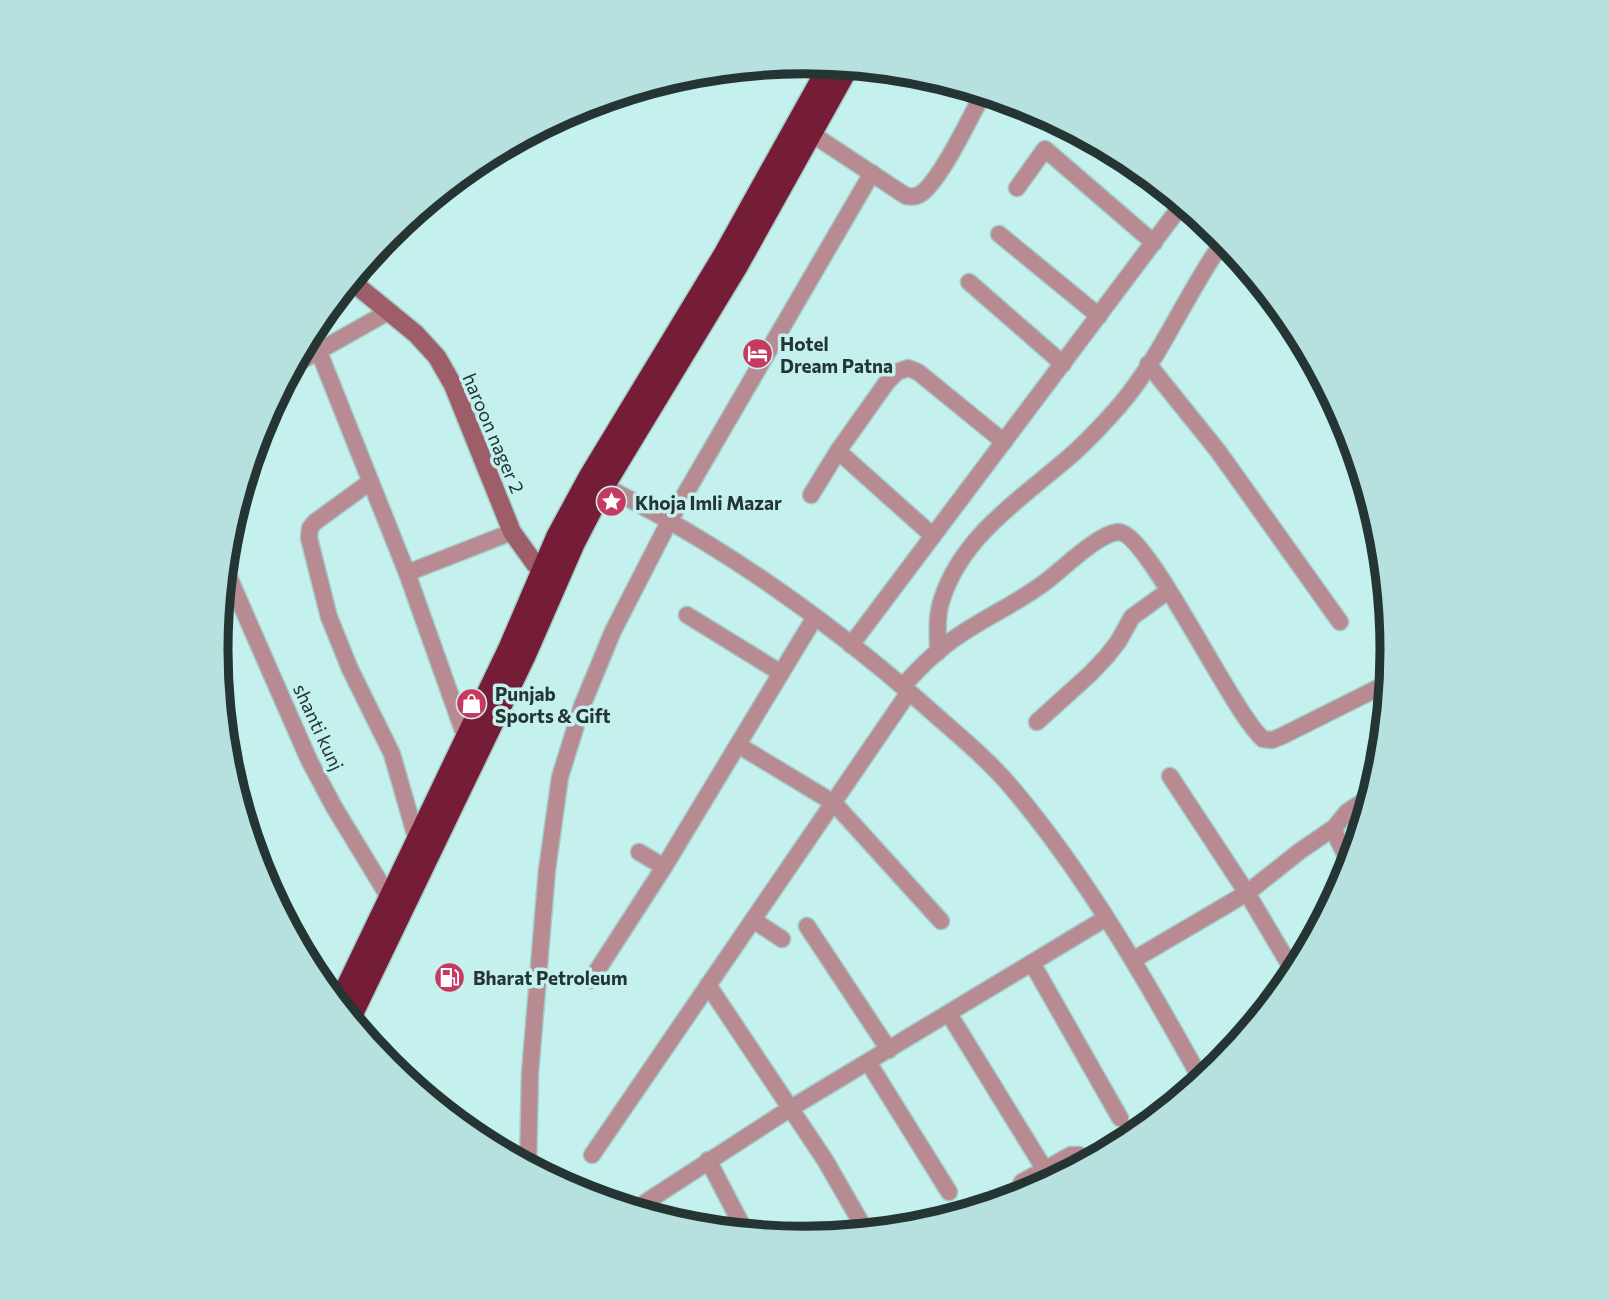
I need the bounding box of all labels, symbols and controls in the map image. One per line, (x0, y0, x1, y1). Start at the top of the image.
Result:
place label: Hotel Dream Patna (780, 332, 893, 377)
hotel icon: Hotel Dream Patna (740, 337, 774, 371)
street label: haroon nager 2 (458, 370, 530, 496)
place icon: Khoja Imli Mazar (595, 485, 629, 519)
place label: Khoja Imli Mazar (635, 491, 782, 514)
street label: shanti kunj (289, 680, 349, 774)
place label: Punjab Sports & Gift (495, 682, 610, 727)
shop icon: Punjab Sports & Gift (455, 687, 489, 721)
fuel station icon: Bharat Petroleum (433, 960, 467, 994)
place label: Bharat Petroleum (473, 966, 627, 989)

